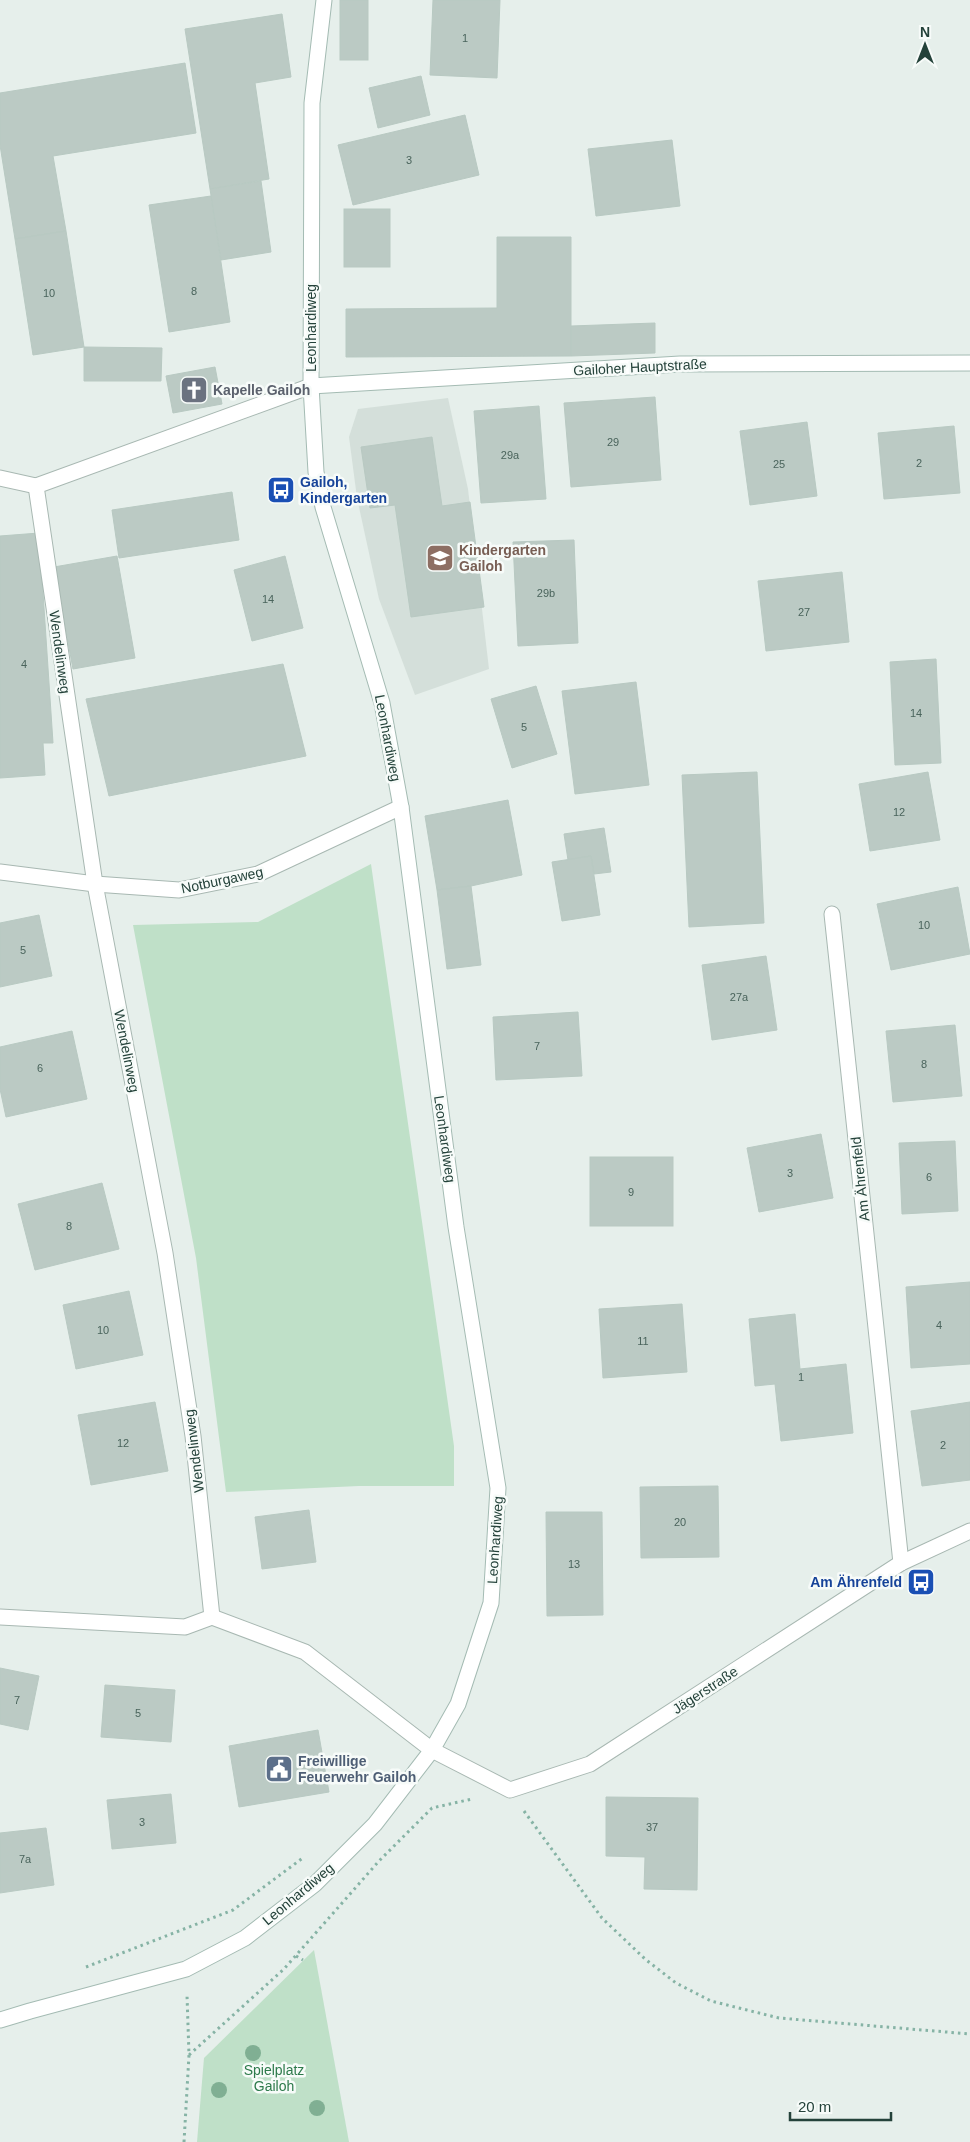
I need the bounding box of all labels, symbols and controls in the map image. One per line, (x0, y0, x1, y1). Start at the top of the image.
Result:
north arrow (900, 20, 950, 70)
text: N (920, 24, 930, 40)
house number: 1 (462, 32, 468, 44)
house number: 3 (406, 154, 412, 166)
street label: Leonhardiweg (303, 284, 319, 372)
house number: 8 (191, 285, 197, 297)
house number: 10 (43, 287, 55, 299)
street label: Gailoher Hauptstraße (573, 355, 707, 378)
church icon: Kapelle Gailoh (179, 375, 209, 405)
place label: Kapelle Gailoh (213, 382, 310, 398)
house number: 29 (607, 436, 619, 448)
house number: 29a (501, 449, 520, 461)
house number: 2 (916, 457, 922, 469)
house number: 25 (773, 458, 785, 470)
place label: Gailoh, Kindergarten (300, 474, 387, 506)
bus stop icon: Gailoh, Kindergarten (266, 475, 296, 505)
place label: Kindergarten Gailoh (459, 542, 546, 574)
school or university icon: Kindergarten Gailoh (425, 543, 455, 573)
house number: 29b (537, 587, 555, 599)
house number: 14 (262, 593, 274, 605)
house number: 27 (798, 606, 810, 618)
street label: Wendelinweg (46, 609, 74, 695)
house number: 4 (21, 658, 27, 670)
street label: Leonhardiweg (372, 693, 404, 783)
house number: 14 (910, 707, 922, 719)
house number: 5 (521, 721, 527, 733)
house number: 12 (893, 806, 905, 818)
street label: Notburgaweg (180, 864, 264, 896)
house number: 10 (918, 919, 930, 931)
house number: 5 (20, 944, 26, 956)
house number: 27a (730, 991, 749, 1003)
street label: Wendelinweg (111, 1008, 143, 1094)
house number: 7 (534, 1040, 540, 1052)
house number: 8 (921, 1058, 927, 1070)
house number: 6 (37, 1062, 43, 1074)
street label: Leonhardiweg (431, 1094, 459, 1184)
street label: Am Ährenfeld (848, 1136, 872, 1222)
house number: 3 (787, 1167, 793, 1179)
house number: 6 (926, 1171, 932, 1183)
house number: 9 (628, 1186, 634, 1198)
house number: 8 (66, 1220, 72, 1232)
house number: 4 (936, 1319, 942, 1331)
house number: 10 (97, 1324, 109, 1336)
house number: 11 (637, 1335, 649, 1347)
house number: 1 (798, 1371, 804, 1383)
street label: Wendelinweg (181, 1408, 207, 1494)
house number: 12 (117, 1437, 129, 1449)
house number: 2 (940, 1439, 946, 1451)
street label: Leonhardiweg (484, 1496, 506, 1584)
house number: 20 (674, 1516, 686, 1528)
house number: 13 (568, 1558, 580, 1570)
bus stop icon: Am Ährenfeld (906, 1567, 936, 1597)
place label: Am Ährenfeld (810, 1574, 902, 1590)
street label: Jägerstraße (669, 1663, 741, 1717)
house number: 7 (14, 1694, 20, 1706)
house number: 5 (135, 1707, 141, 1719)
place label: Freiwillige Feuerwehr Gailoh (298, 1753, 416, 1785)
public building icon: Freiwillige Feuerwehr Gailoh (264, 1754, 294, 1784)
house number: 3 (139, 1816, 145, 1828)
house number: 37 (646, 1821, 658, 1833)
house number: 7a (19, 1853, 32, 1865)
street label: Leonhardiweg (259, 1860, 337, 1928)
park label: Spielplatz Gailoh (244, 2062, 304, 2094)
scale bar (790, 2090, 891, 2122)
text: 20 m (798, 2098, 831, 2115)

